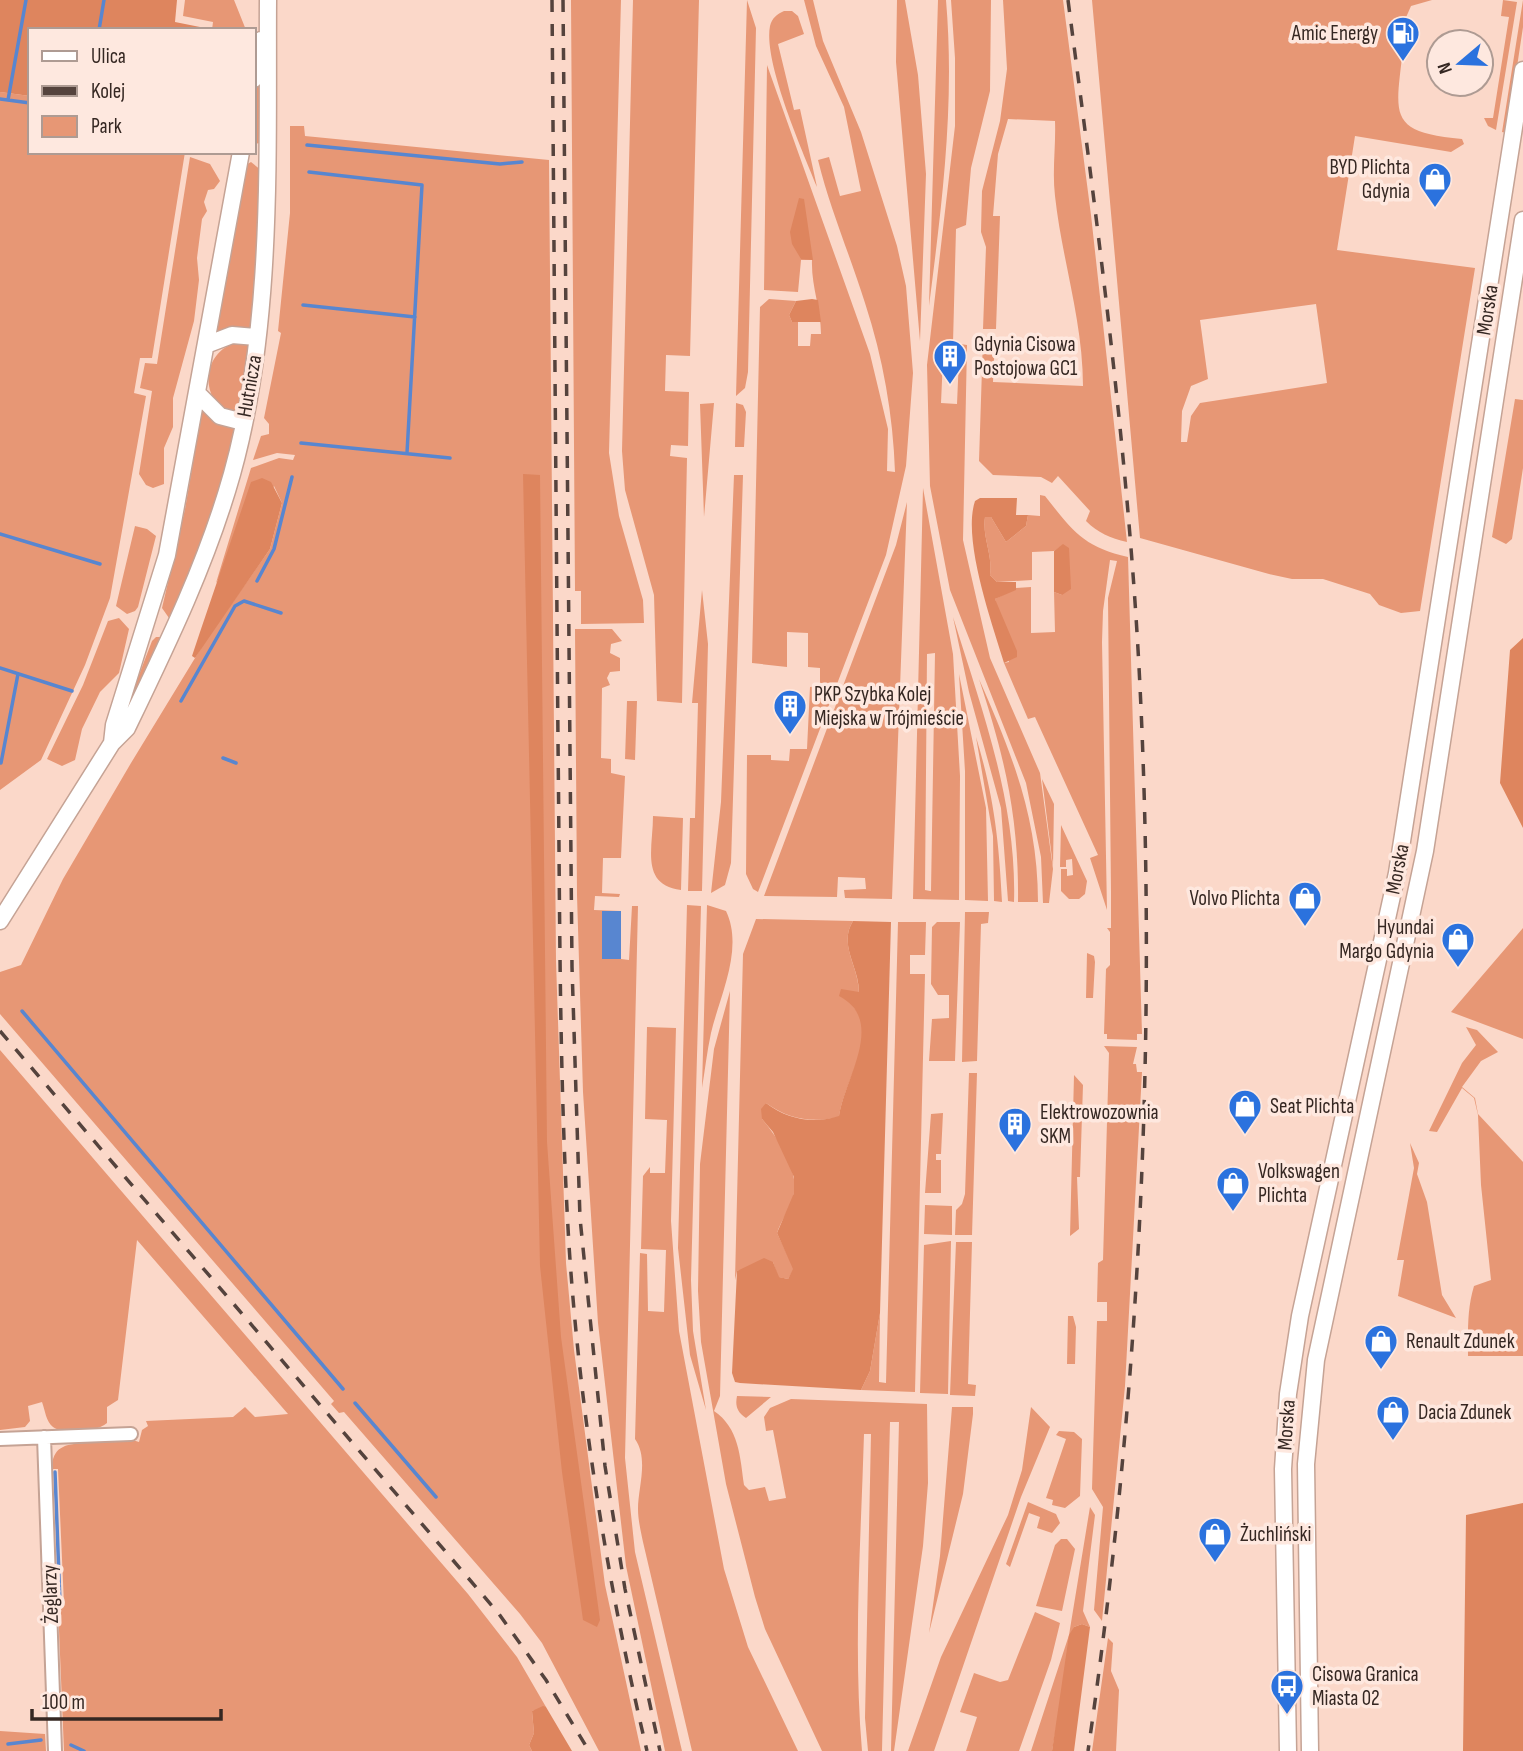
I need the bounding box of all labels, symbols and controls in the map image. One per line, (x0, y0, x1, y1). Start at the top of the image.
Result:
fuel station icon: Amic Energy (1384, 14, 1422, 63)
place label: Amic Energy (1291, 21, 1378, 46)
legend (28, 28, 256, 154)
north arrow (1425, 28, 1495, 98)
text: Ulica (91, 44, 126, 69)
text: N (1433, 60, 1458, 77)
text: Kolej (91, 79, 125, 104)
text: Park (91, 114, 122, 139)
place label: BYD Plichta Gdynia (1329, 155, 1410, 204)
shop icon: BYD Plichta Gdynia (1416, 160, 1454, 209)
street label: Morska (1471, 283, 1504, 337)
place label: Gdynia Cisowa Postojowa GC1 (974, 332, 1078, 381)
building icon: Gdynia Cisowa Postojowa GC1 (931, 337, 969, 386)
street label: Hutnicza (232, 353, 267, 419)
place label: PKP Szybka Kolej Miejska w Trójmieście (814, 682, 964, 731)
building icon: PKP Szybka Kolej Miejska w Trójmieście (771, 687, 809, 736)
street label: Morska (1380, 842, 1415, 896)
shop icon: Volvo Plichta (1286, 879, 1324, 928)
place label: Volvo Plichta (1190, 886, 1280, 911)
place label: Hyundai Margo Gdynia (1339, 915, 1434, 964)
shop icon: Hyundai Margo Gdynia (1439, 920, 1477, 969)
shop icon: Seat Plichta (1226, 1087, 1264, 1136)
place label: Seat Plichta (1270, 1094, 1354, 1119)
place label: Elektrowozownia SKM (1040, 1100, 1159, 1149)
building icon: Elektrowozownia SKM (996, 1105, 1034, 1154)
place label: Volkswagen Plichta (1258, 1159, 1340, 1208)
shop icon: Volkswagen Plichta (1214, 1164, 1252, 1213)
shop icon: Renault Zdunek (1362, 1322, 1400, 1371)
place label: Renault Zdunek (1406, 1329, 1515, 1354)
shop icon: Dacia Zdunek (1374, 1393, 1412, 1442)
street label: Morska (1272, 1399, 1301, 1451)
place label: Dacia Zdunek (1418, 1400, 1511, 1425)
shop icon: Żuchliński (1196, 1515, 1234, 1564)
place label: Żuchliński (1240, 1522, 1311, 1547)
street label: Żeglarzy (37, 1564, 64, 1624)
place label: Cisowa Granica Miasta 02 (1312, 1662, 1419, 1711)
bus stop icon: Cisowa Granica Miasta 02 (1268, 1667, 1306, 1716)
scale bar (32, 1678, 220, 1722)
text: 100 m (42, 1690, 85, 1715)

